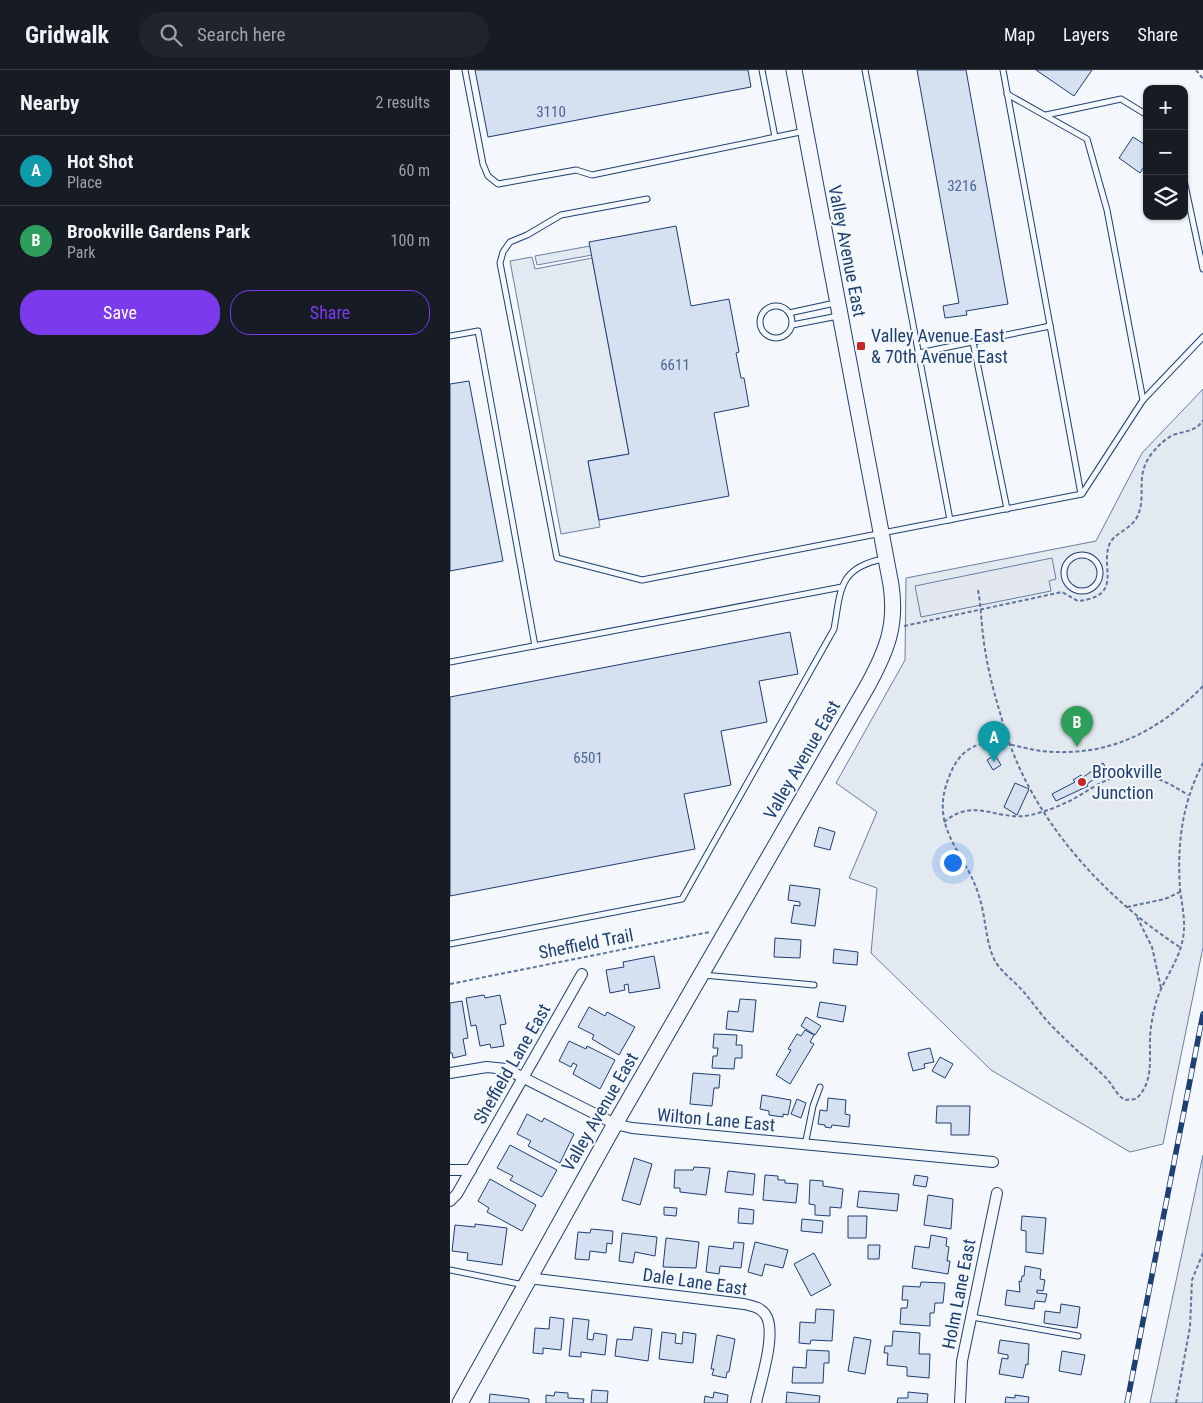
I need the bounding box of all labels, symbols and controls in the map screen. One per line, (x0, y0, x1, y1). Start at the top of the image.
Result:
search box (139, 12, 489, 57)
text: Gridwalk (25, 21, 109, 49)
icon: search (157, 21, 185, 49)
text: Search here (197, 23, 285, 46)
text: Map (1004, 24, 1035, 45)
text: Layers (1063, 24, 1110, 45)
text: Share (1138, 24, 1178, 45)
map controls (1143, 85, 1188, 220)
button: + (1143, 85, 1188, 130)
text: Nearby (20, 91, 79, 115)
text: 2 results (375, 93, 430, 112)
house number: 3110 (536, 103, 566, 121)
button: − (1143, 130, 1188, 175)
text: Hot Shot (67, 150, 133, 173)
text: A (31, 161, 41, 180)
text: 60 m (398, 161, 430, 180)
text: Place (67, 173, 102, 192)
button: layers (1143, 175, 1188, 220)
house number: 3216 (947, 177, 977, 195)
street label: Valley Avenue East (824, 183, 871, 318)
text: Brookville Gardens Park (67, 220, 250, 243)
text: B (32, 231, 40, 250)
text: 100 m (391, 231, 430, 250)
text: Park (67, 243, 96, 262)
button: Save (20, 290, 220, 335)
button: Share (230, 290, 430, 335)
place label: Valley Avenue East & 70th Avenue East (871, 325, 1008, 367)
marker: Valley Avenue East & 70th Avenue East (855, 340, 867, 352)
house number: 6611 (660, 356, 690, 374)
street label: Valley Avenue East (759, 697, 844, 823)
pin: B (1061, 706, 1093, 747)
pin: A (978, 721, 1010, 762)
house number: 6501 (573, 749, 603, 767)
place label: Brookville Junction (1092, 761, 1162, 803)
marker: Brookville Junction (1076, 776, 1088, 788)
your location (940, 850, 966, 876)
street label: Sheffield Trail (537, 924, 635, 963)
street label: Sheffield Lane East (469, 1000, 554, 1127)
street label: Valley Avenue East (557, 1049, 642, 1175)
street label: Wilton Lane East (656, 1104, 776, 1135)
street label: Holm Lane East (938, 1237, 979, 1351)
street label: Dale Lane East (642, 1264, 749, 1299)

